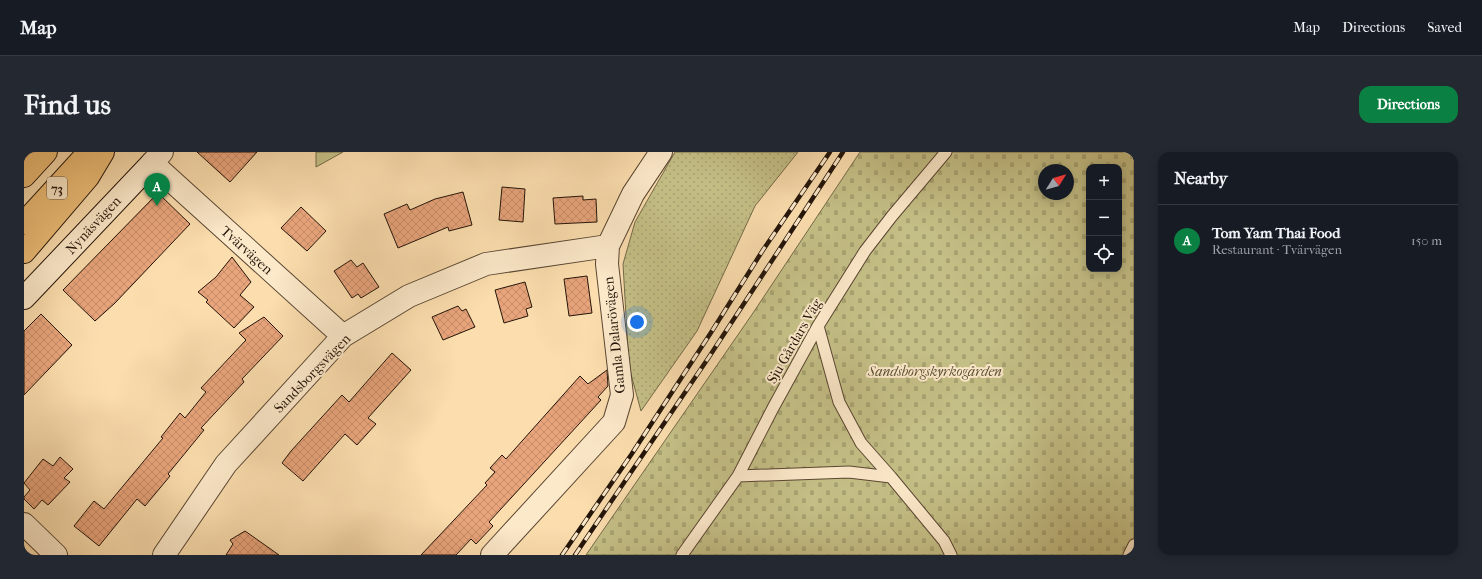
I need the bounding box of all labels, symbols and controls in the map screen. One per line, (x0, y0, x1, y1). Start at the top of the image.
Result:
text: Map (20, 17, 56, 39)
text: Map (1293, 19, 1320, 36)
text: Directions (1342, 19, 1405, 36)
text: Saved (1427, 19, 1462, 36)
button: Directions (1359, 86, 1458, 123)
text: Find us (24, 88, 111, 121)
north arrow (1038, 164, 1074, 200)
map controls (1086, 164, 1122, 272)
button: + (1086, 164, 1122, 200)
text: Nearby (1174, 168, 1228, 188)
pin: A (144, 173, 170, 206)
road number: 73 (47, 177, 67, 199)
street label: Nynäsvägen (62, 193, 125, 258)
button: − (1086, 200, 1122, 236)
street label: Tvärvägen (217, 223, 276, 278)
text: Tom Yam Thai Food (1212, 224, 1340, 242)
text: A (1183, 233, 1191, 248)
text: 150 m (1411, 233, 1442, 248)
button: locate (1086, 236, 1122, 272)
text: Restaurant · Tvärvägen (1212, 242, 1342, 257)
street label: Gamla Dalarövägen (600, 276, 629, 394)
street label: Sju Gårdars Väg (763, 295, 826, 387)
your location (627, 312, 647, 332)
street label: Sandsborgsvägen (270, 330, 354, 416)
park label: Sandsborgskyrkogården (867, 363, 1002, 380)

